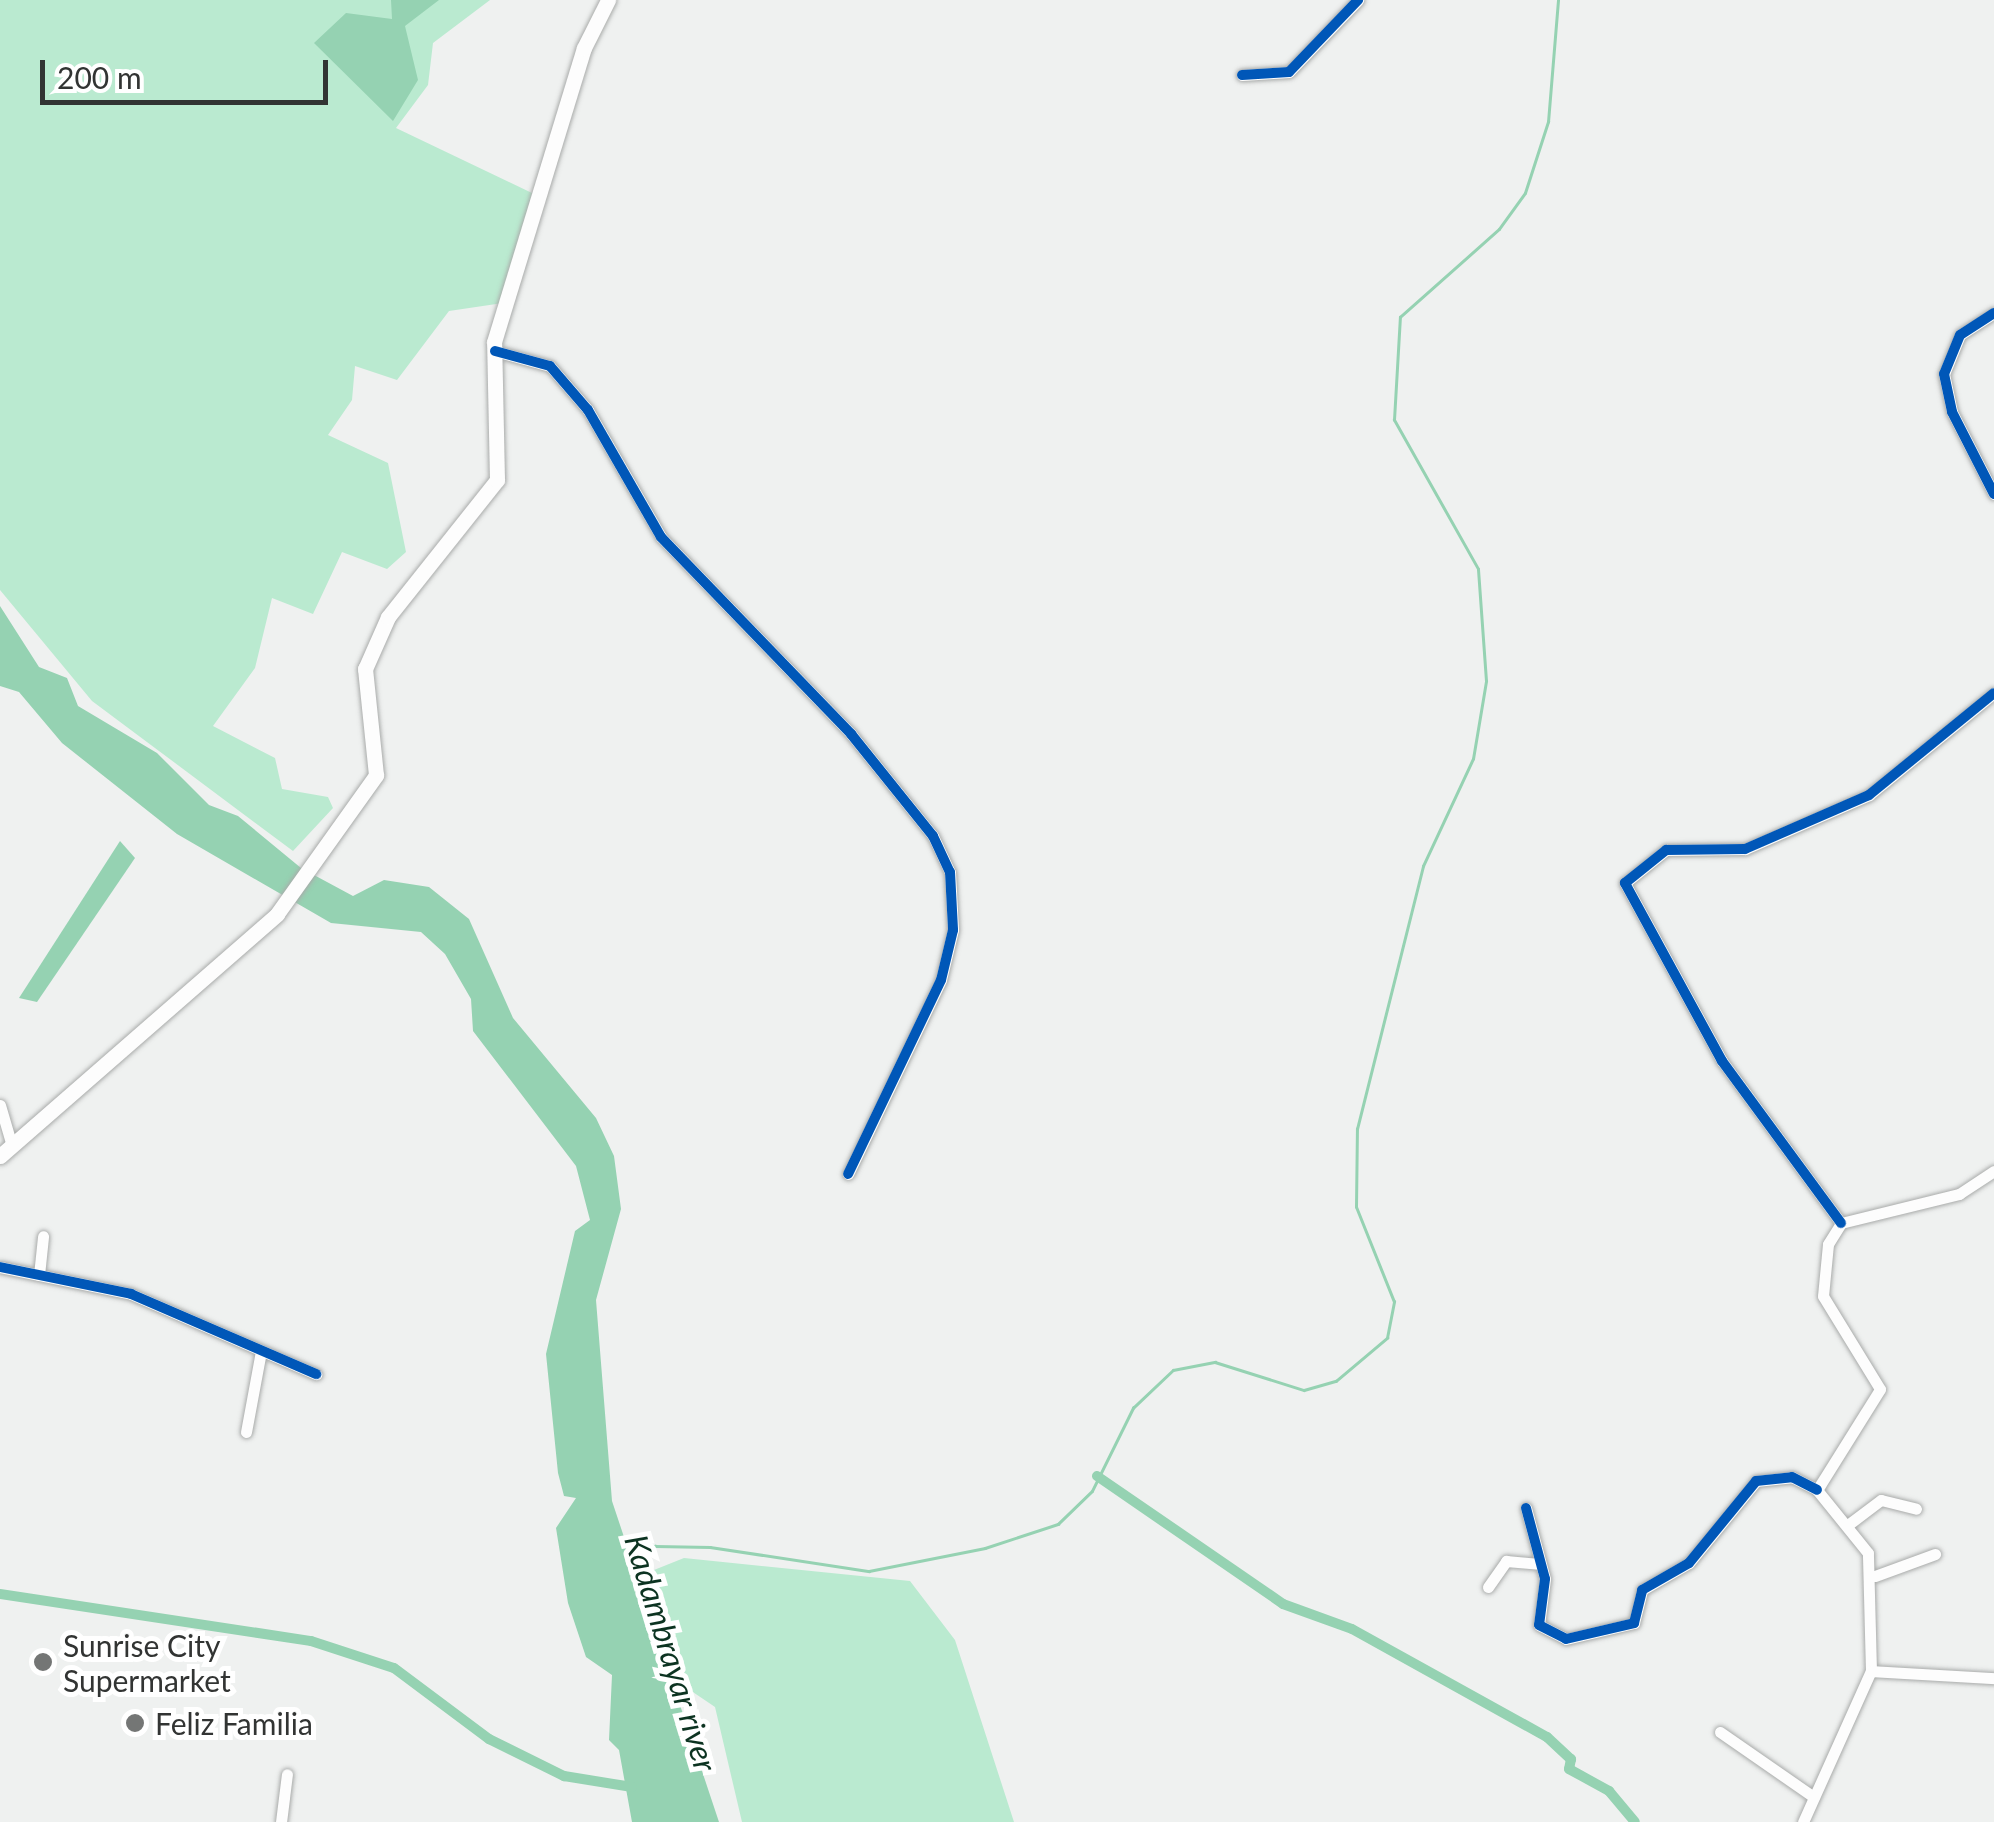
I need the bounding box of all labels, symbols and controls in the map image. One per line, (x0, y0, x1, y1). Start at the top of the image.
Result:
scale bar (45, 40, 332, 102)
text: 200 m (57, 59, 142, 95)
water label: Kadambrayar river (617, 1530, 725, 1776)
place label: Sunrise City Supermarket (63, 1627, 231, 1698)
marker: Sunrise City Supermarket (32, 1651, 54, 1673)
place label: Feliz Familia (155, 1705, 313, 1741)
marker: Feliz Familia (124, 1712, 146, 1734)

